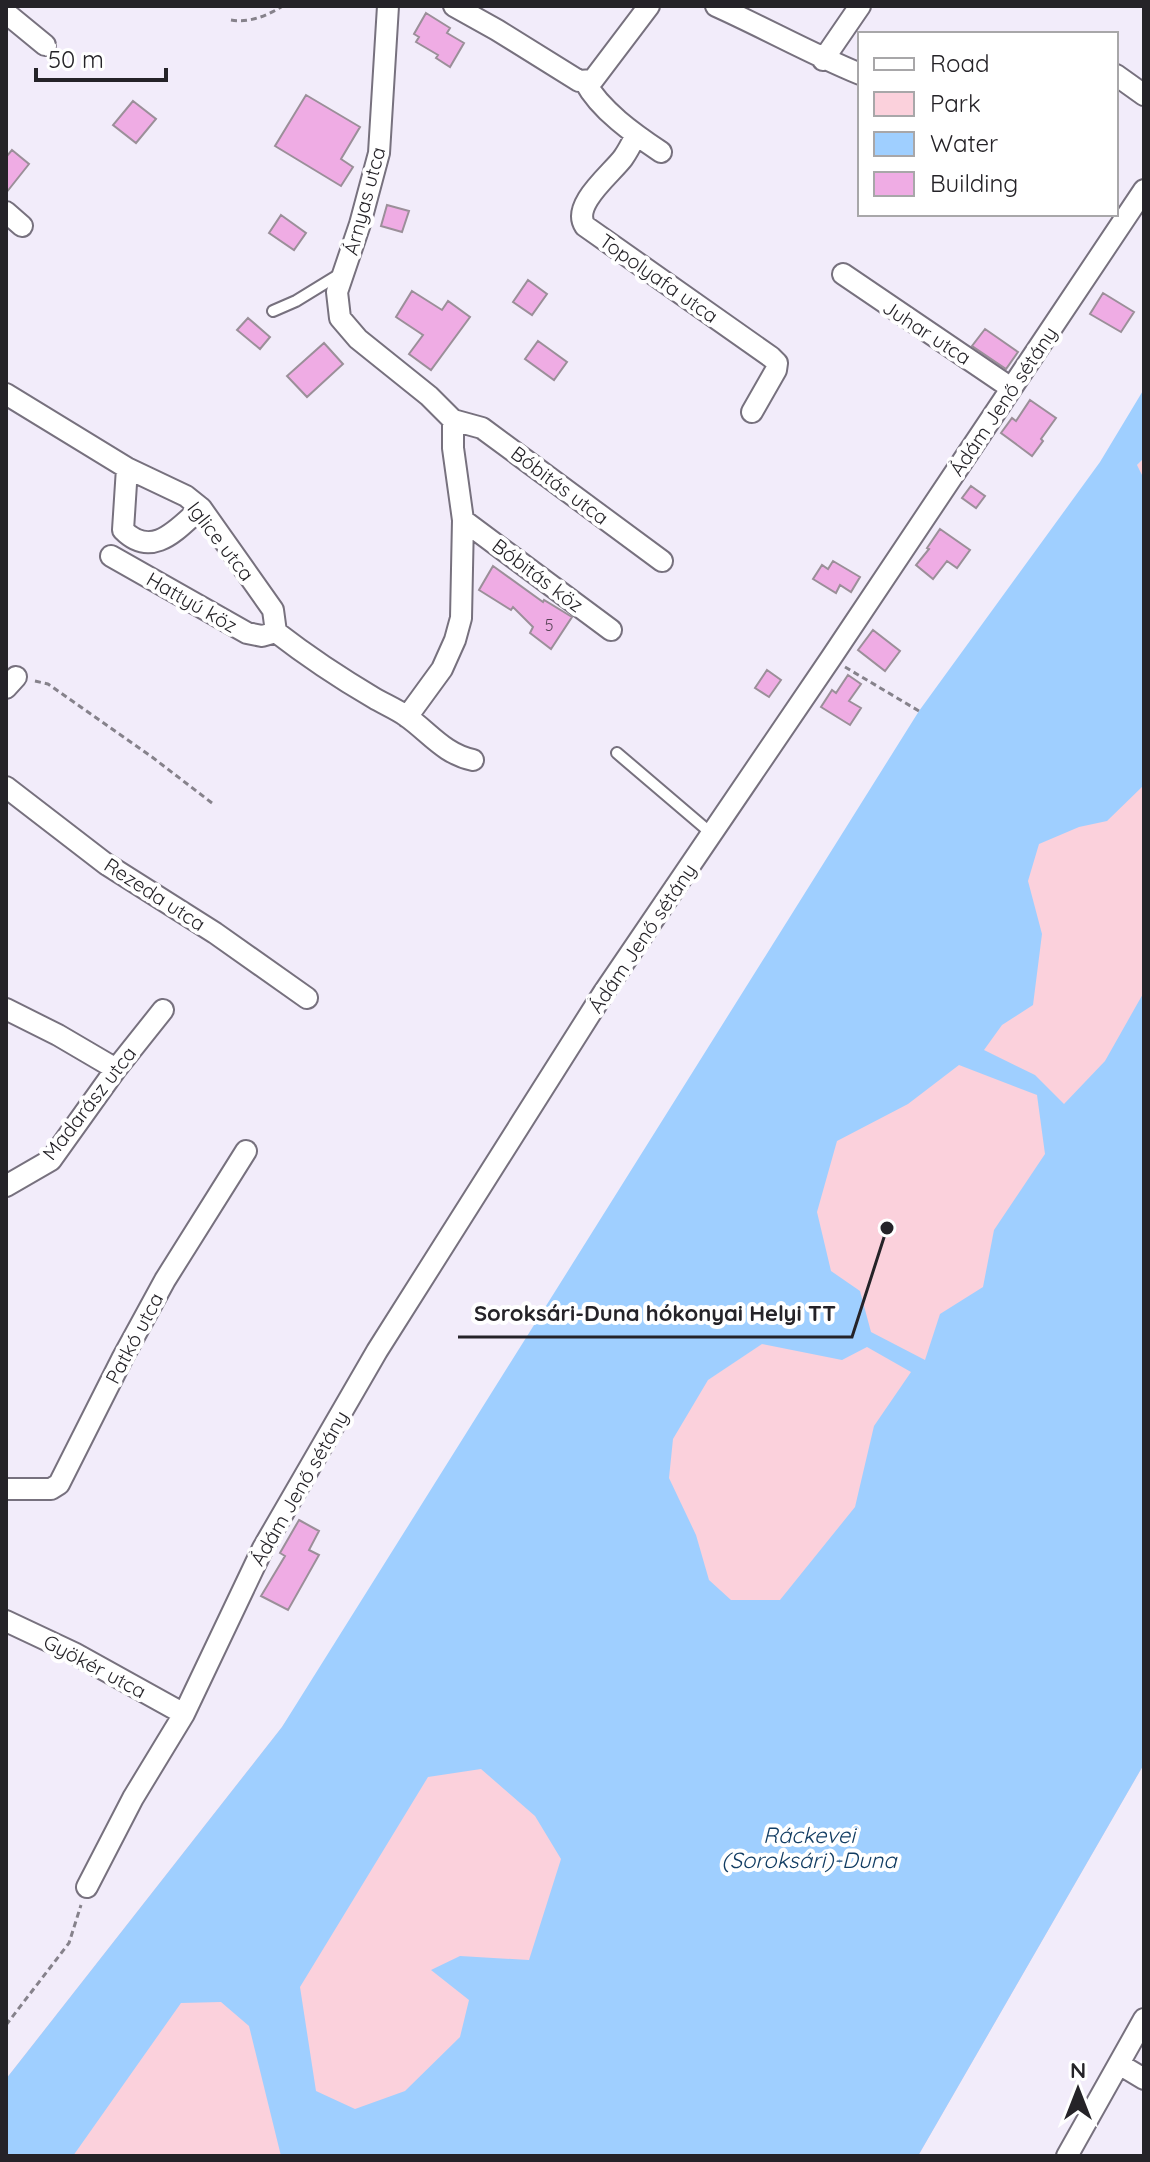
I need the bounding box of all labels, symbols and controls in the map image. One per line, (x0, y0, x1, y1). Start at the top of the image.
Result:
scale bar (36, 32, 166, 82)
legend (858, 32, 1118, 216)
text: 50 m (48, 44, 104, 74)
text: Road (930, 48, 990, 78)
text: Park (930, 88, 981, 118)
text: Water (930, 128, 998, 158)
street label: Árnyas utca (338, 144, 390, 258)
text: Building (930, 168, 1018, 198)
street label: Topolyafa utca (595, 228, 723, 328)
street label: Juhar utca (878, 294, 976, 370)
street label: Ádám Jenő sétány (944, 321, 1062, 481)
street label: Bóbitás utca (506, 440, 614, 530)
street label: Iglice utca (182, 496, 260, 586)
street label: Bóbitás köz (488, 533, 588, 617)
street label: Hattyú köz (142, 566, 242, 638)
house number: 5 (545, 615, 553, 635)
street label: Rezeda utca (100, 852, 210, 936)
street label: Ádám Jenő sétány (583, 858, 701, 1018)
street label: Madarász utca (37, 1041, 141, 1165)
street label: Patkó utca (100, 1288, 168, 1388)
callout: Soroksári-Duna hókonyai Helyi TT (458, 1291, 852, 1337)
text: Soroksári-Duna hókonyai Helyi TT (474, 1299, 836, 1327)
street label: Ádám Jenő sétány (244, 1406, 354, 1570)
street label: Gyökér utca (39, 1629, 151, 1703)
water label: Ráckevei (Soroksári)-Duna (721, 1821, 898, 1874)
north arrow (1038, 2050, 1118, 2130)
text: N (1070, 2056, 1086, 2084)

